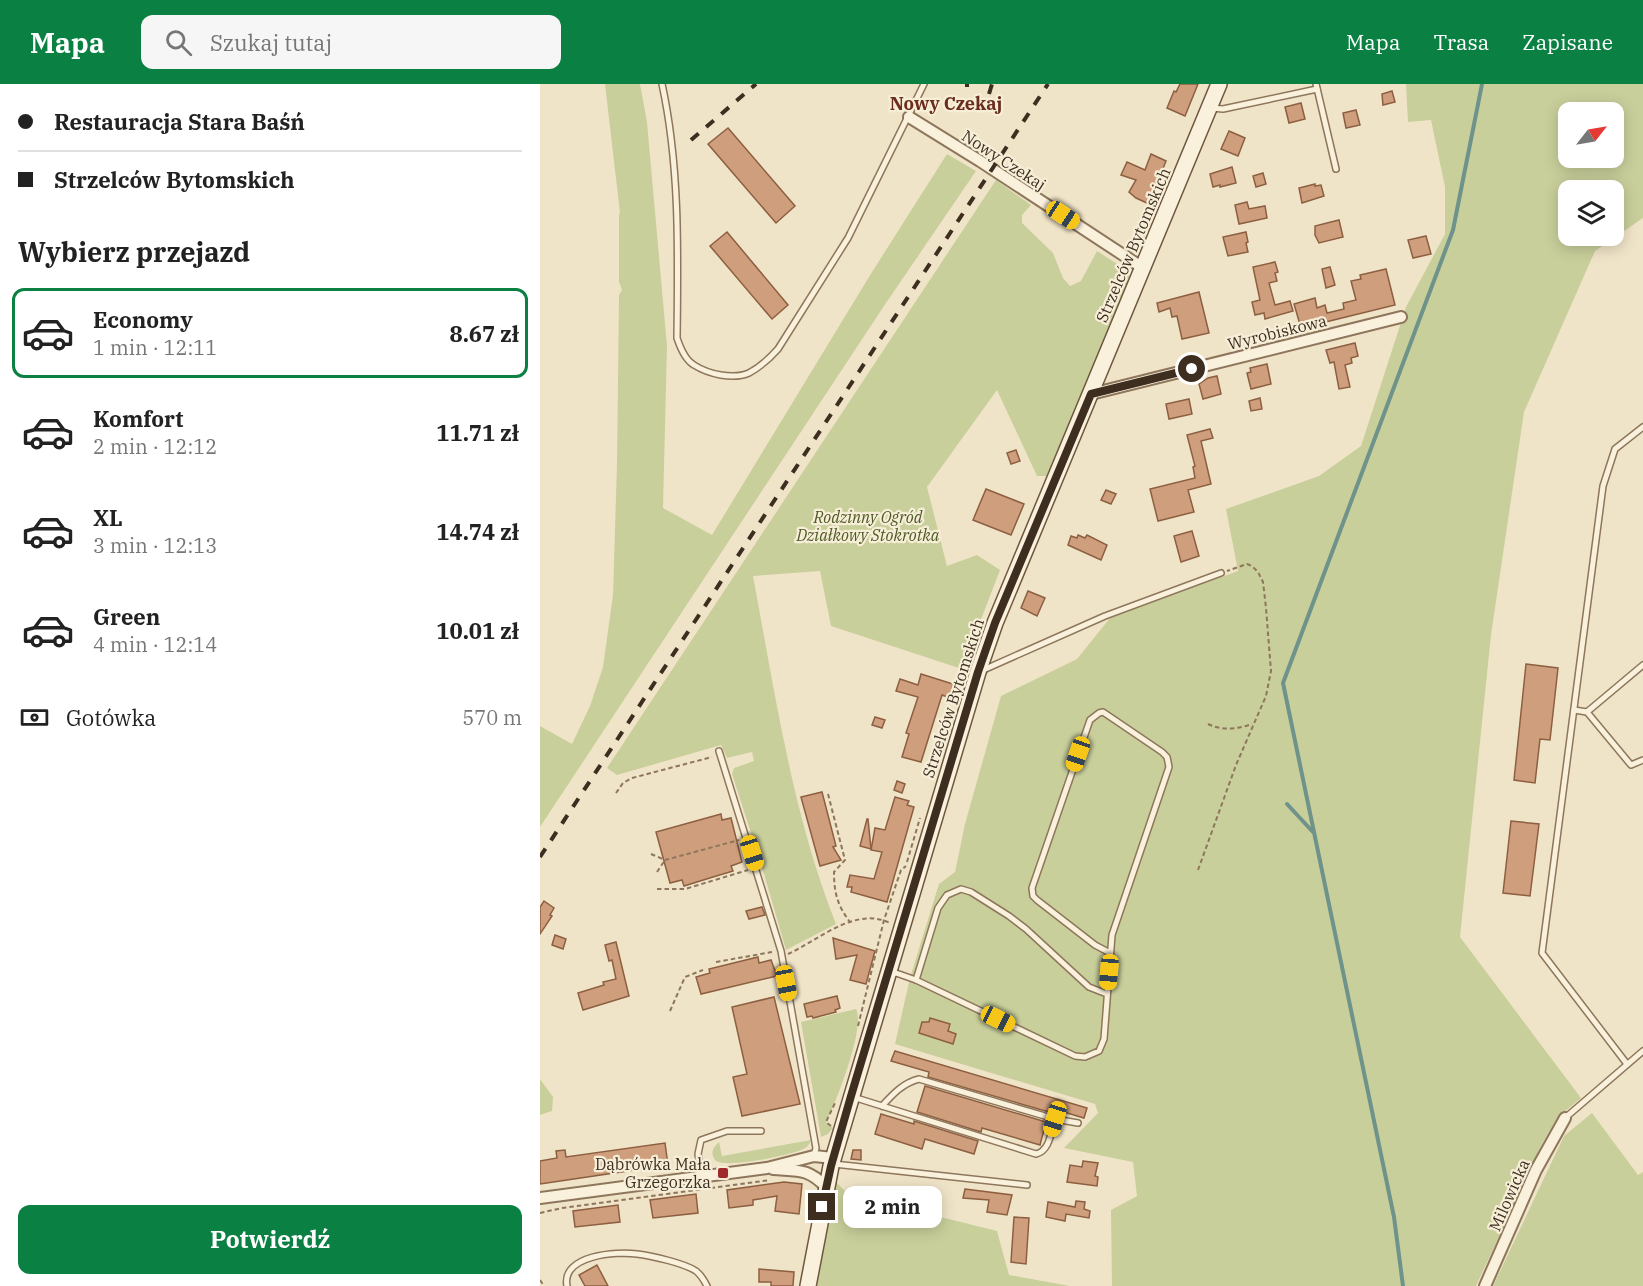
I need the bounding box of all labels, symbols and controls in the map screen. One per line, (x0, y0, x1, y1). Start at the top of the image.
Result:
search box (141, 15, 561, 69)
text: Mapa (30, 24, 105, 61)
icon: search (162, 26, 195, 59)
text: Szukaj tutaj (210, 28, 332, 57)
text: Mapa (1346, 28, 1400, 56)
text: Trasa (1433, 28, 1489, 56)
text: Zapisane (1522, 28, 1613, 56)
district label: Nowy Czekaj (890, 92, 1002, 115)
north arrow (1558, 102, 1624, 168)
map controls (1558, 102, 1624, 246)
text: Restauracja Stara Baśń (54, 107, 305, 136)
street label: Nowy Czekaj (958, 125, 1050, 195)
text: Strzelców Bytomskich (54, 165, 295, 194)
street label: Strzelców Bytomskich (1091, 165, 1175, 325)
button: layers (1558, 180, 1624, 246)
car (1043, 198, 1083, 232)
text: Wybierz przejazd (18, 234, 250, 269)
text: Economy (93, 305, 193, 334)
icon: car (21, 306, 75, 360)
street label: Wyrobiskowa (1225, 310, 1329, 354)
text: 8.67 zł (449, 319, 519, 348)
text: 1 min · 12:11 (93, 334, 217, 361)
route start (1178, 355, 1205, 382)
text: Komfort (93, 404, 183, 433)
icon: car (21, 405, 75, 459)
text: 11.71 zł (436, 418, 519, 447)
text: 2 min · 12:12 (93, 433, 217, 460)
text: XL (93, 503, 123, 532)
icon: car (21, 504, 75, 558)
park label: Rodzinny Ogród Działkowy Stokrotka (795, 507, 940, 545)
text: 14.74 zł (436, 517, 519, 546)
text: 3 min · 12:13 (93, 532, 217, 559)
text: Green (93, 602, 160, 631)
icon: car (21, 603, 75, 657)
text: 10.01 zł (436, 616, 519, 645)
street label: Strzelców Bytomskich (918, 616, 988, 780)
text: 4 min · 12:14 (93, 631, 217, 658)
icon: cash (18, 701, 51, 734)
text: Gotówka (66, 703, 156, 732)
text: 570 m (462, 704, 522, 731)
car (1064, 734, 1092, 774)
car (738, 833, 766, 873)
car (1098, 953, 1120, 991)
car (774, 964, 798, 1002)
car (978, 1003, 1018, 1035)
car (1041, 1099, 1069, 1139)
place label: Dąbrówka Mała Grzegorzka (595, 1154, 711, 1192)
street label: Milowicka (1484, 1156, 1534, 1234)
marker: Dąbrówka Mała Grzegorzka (716, 1166, 730, 1180)
callout: 2 min (843, 1186, 942, 1228)
route end (808, 1193, 835, 1220)
text: 2 min (865, 1193, 921, 1220)
button: Potwierdź (18, 1205, 522, 1274)

